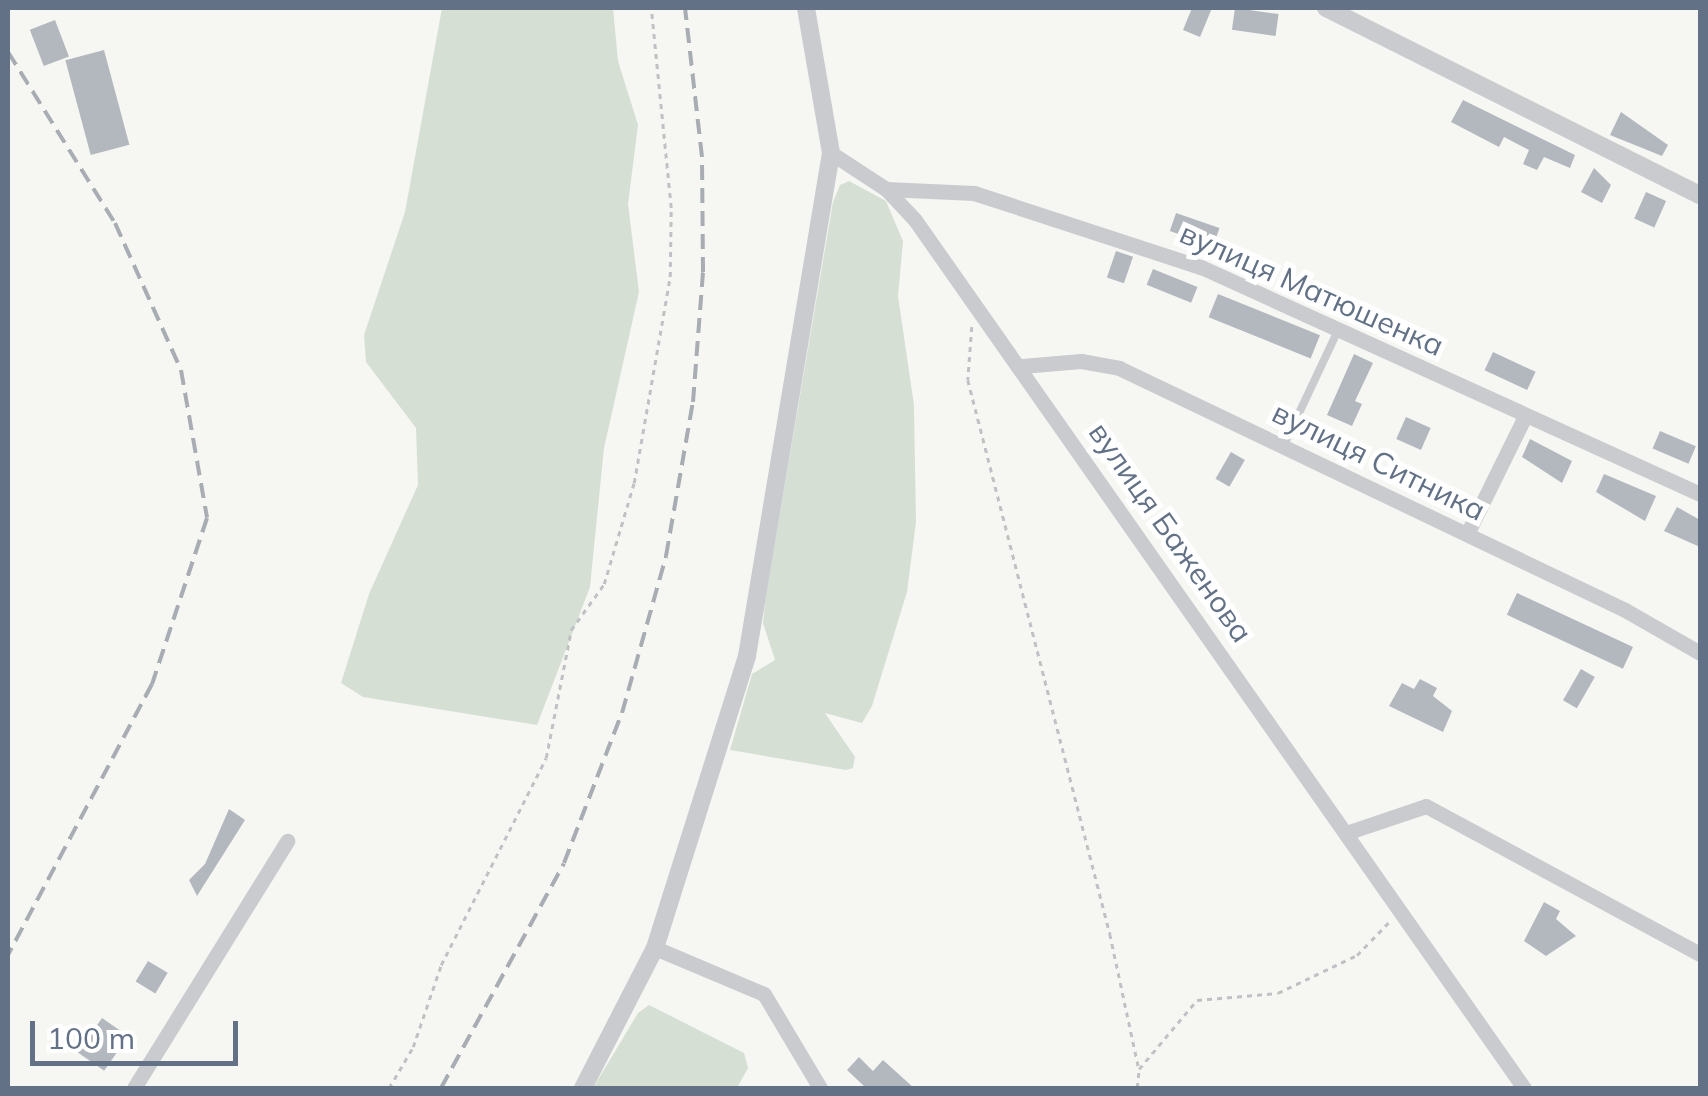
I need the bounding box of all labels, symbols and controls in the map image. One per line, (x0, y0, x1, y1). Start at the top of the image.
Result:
street label: вулиця Матюшенка (1175, 215, 1449, 363)
street label: вулиця Ситника (1267, 394, 1491, 528)
street label: вулиця Баженова (1082, 415, 1260, 649)
scale bar (35, 1001, 242, 1063)
text: 100 m (47, 1019, 135, 1057)

